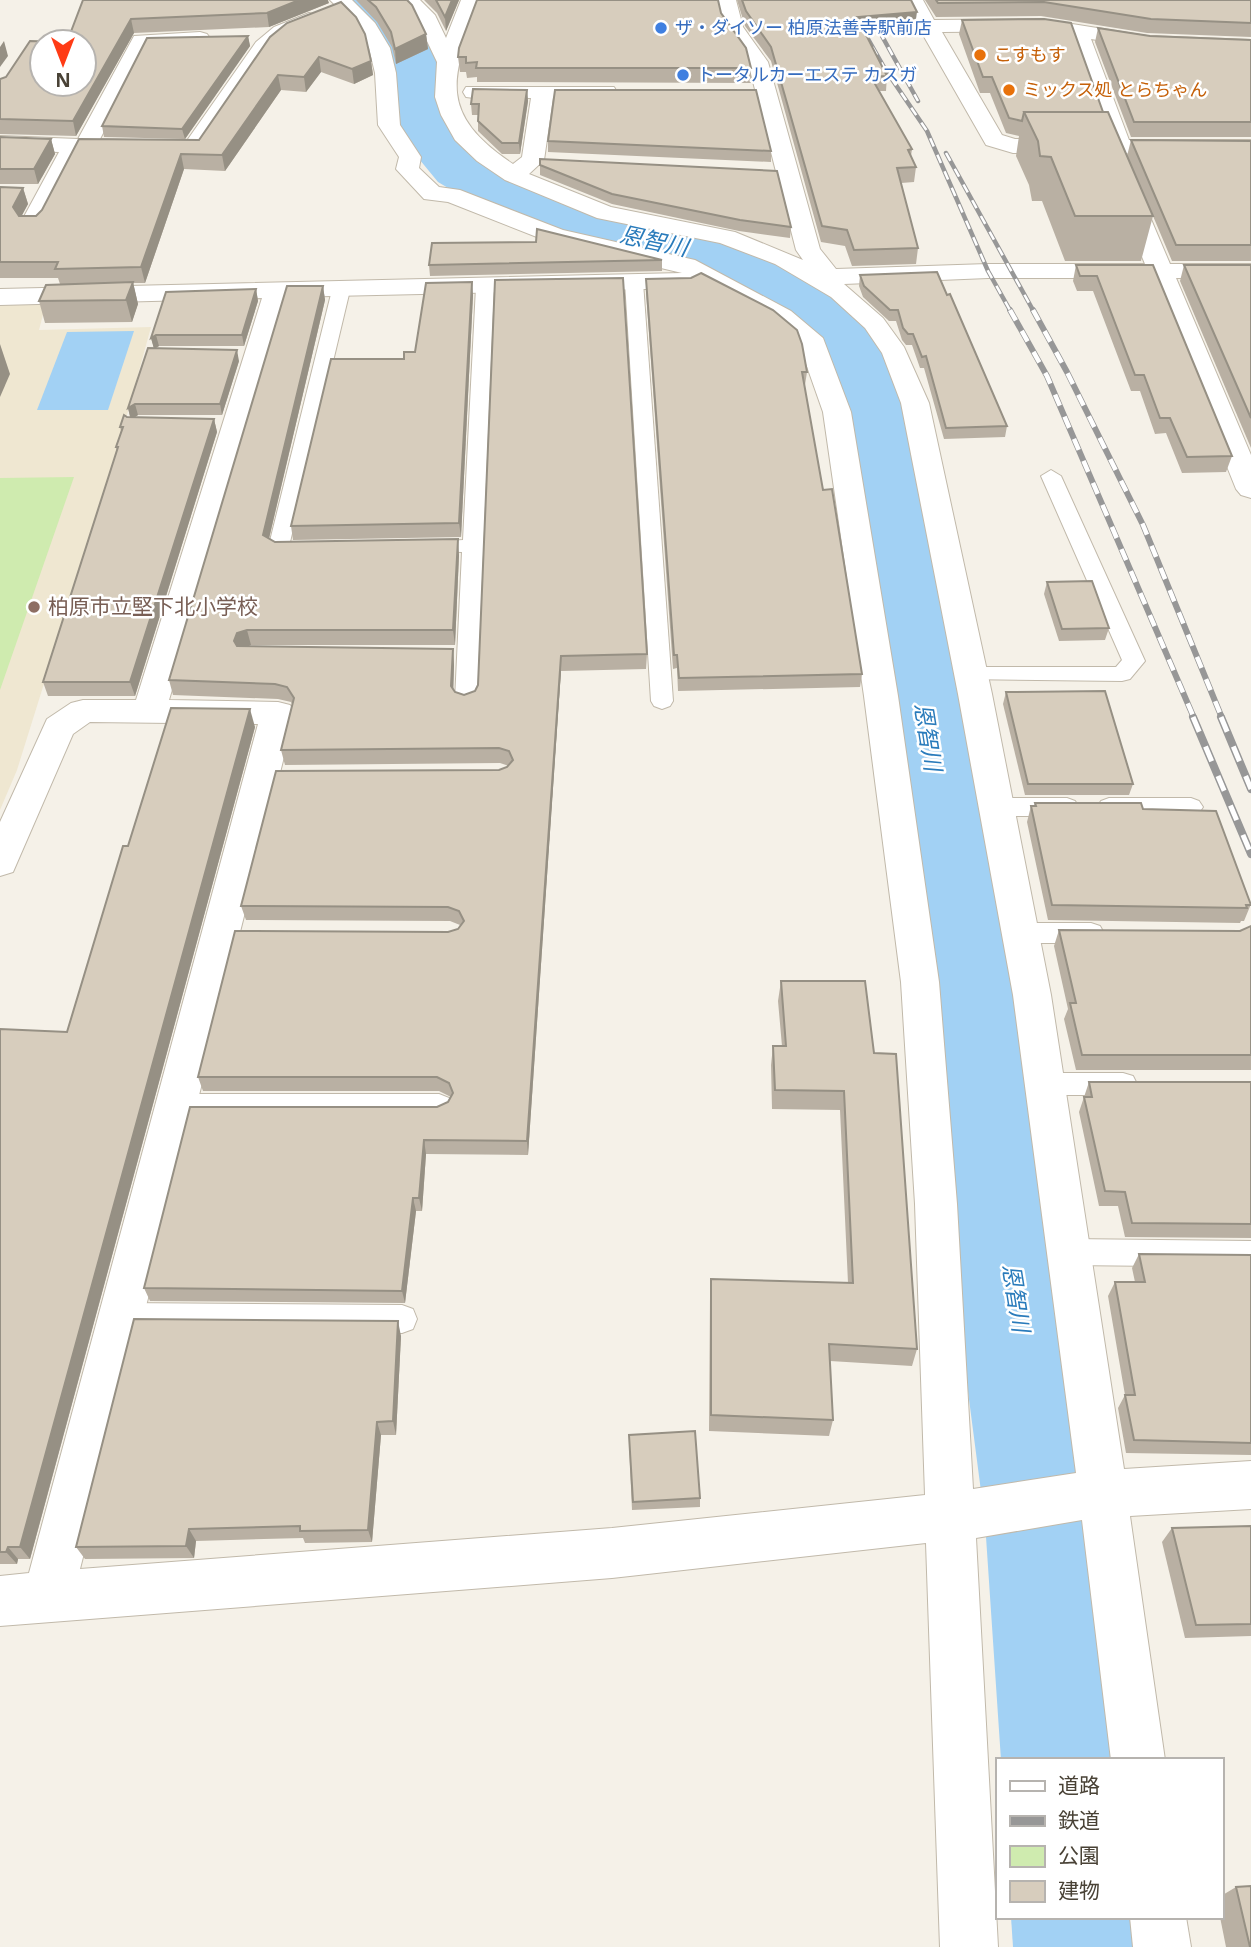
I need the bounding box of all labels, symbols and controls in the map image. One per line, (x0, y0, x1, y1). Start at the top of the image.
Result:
place label: ザ・ダイソー 柏原法善寺駅前店 (675, 15, 932, 39)
marker: ザ・ダイソー 柏原法善寺駅前店 (653, 20, 669, 36)
north arrow (28, 28, 98, 98)
place label: こすもす (994, 42, 1066, 66)
marker: こすもす (972, 47, 988, 63)
place label: トータルカーエステ カスガ (697, 62, 917, 86)
text: N (55, 67, 71, 93)
marker: トータルカーエステ カスガ (675, 67, 691, 83)
place label: ミックス処 とらちゃん (1023, 77, 1207, 101)
marker: ミックス処 とらちゃん (1001, 82, 1017, 98)
water label: 恩智川 (617, 217, 694, 263)
place label: 柏原市立堅下北小学校 (48, 592, 258, 620)
marker: 柏原市立堅下北小学校 (26, 599, 42, 615)
water label: 恩智川 (908, 700, 951, 776)
water label: 恩智川 (996, 1261, 1039, 1337)
legend (996, 1758, 1223, 1919)
text: 道路 (1058, 1771, 1100, 1799)
text: 鉄道 (1058, 1806, 1100, 1834)
text: 公園 (1058, 1841, 1100, 1869)
text: 建物 (1058, 1876, 1100, 1904)

